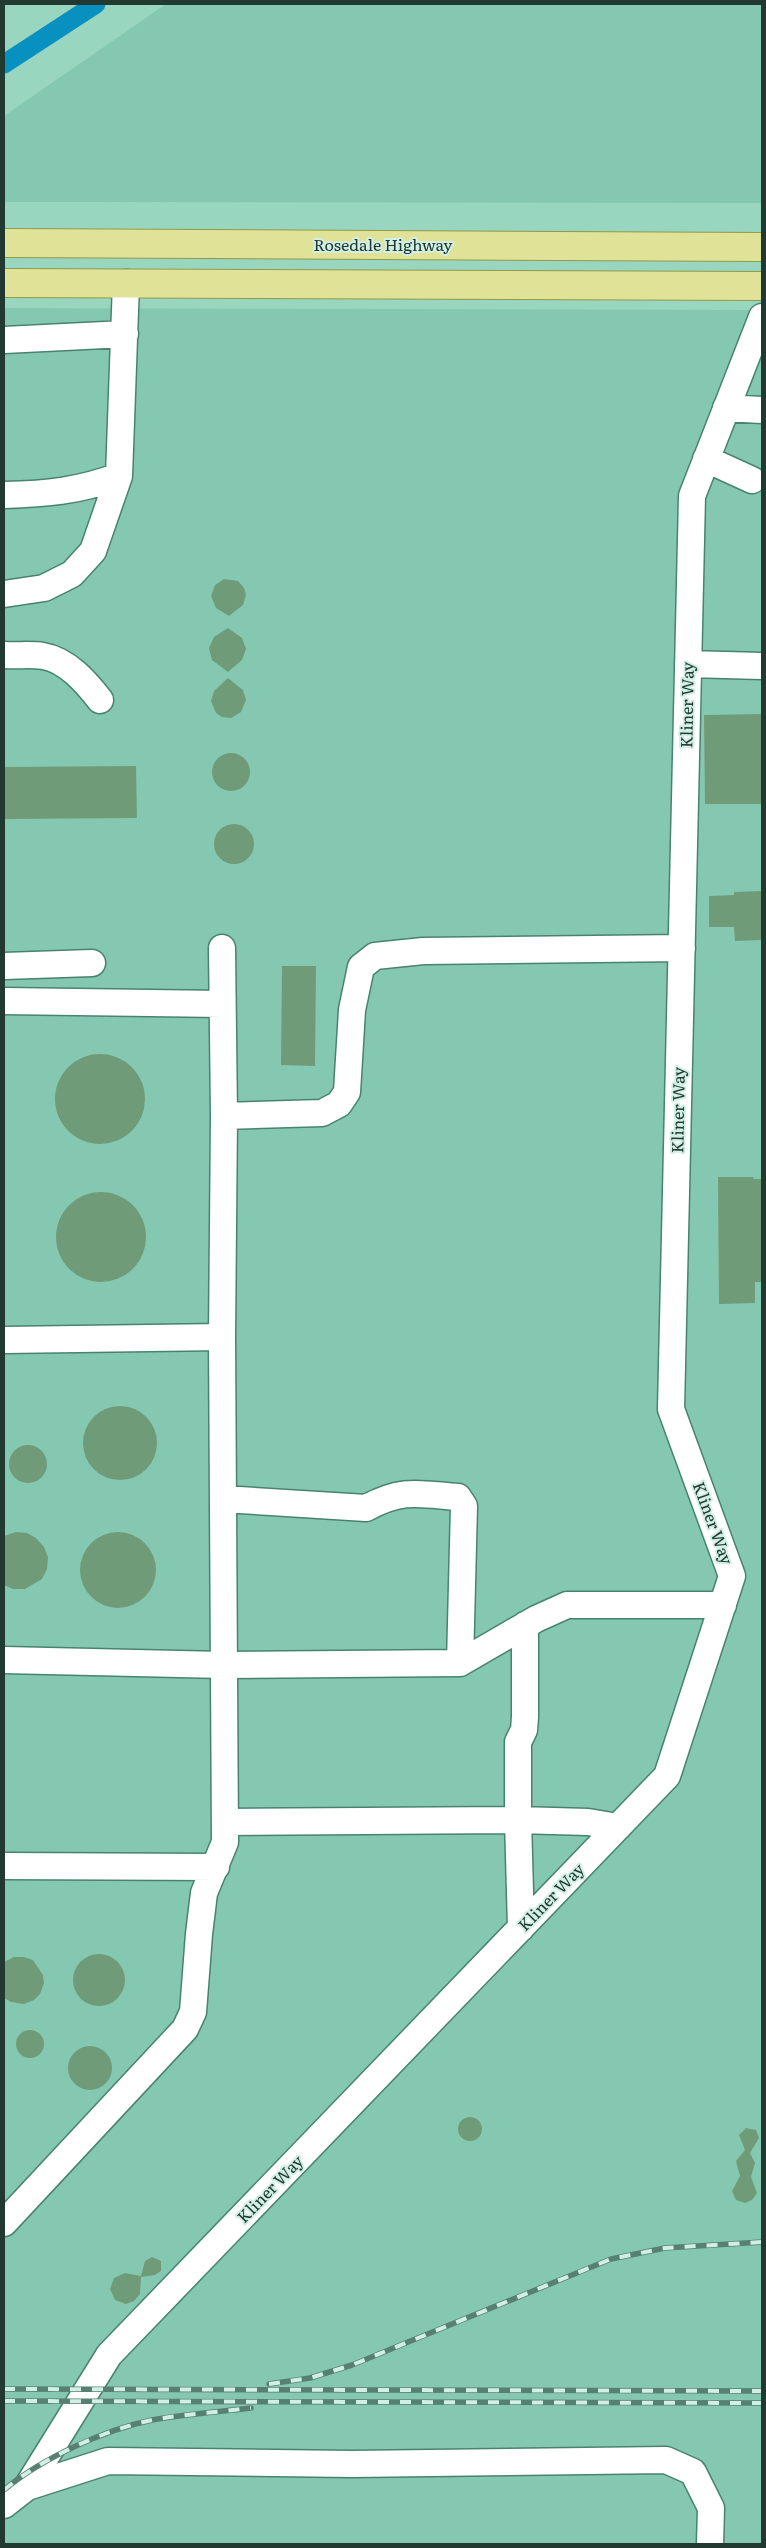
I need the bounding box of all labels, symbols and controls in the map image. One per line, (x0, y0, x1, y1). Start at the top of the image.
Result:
street label: Rosedale Highway (314, 232, 453, 256)
street label: Kliner Way (673, 661, 699, 748)
street label: Kliner Way (664, 1066, 690, 1153)
street label: Kliner Way (688, 1478, 740, 1568)
street label: Kliner Way (512, 1856, 589, 1936)
street label: Kliner Way (231, 2148, 308, 2228)

